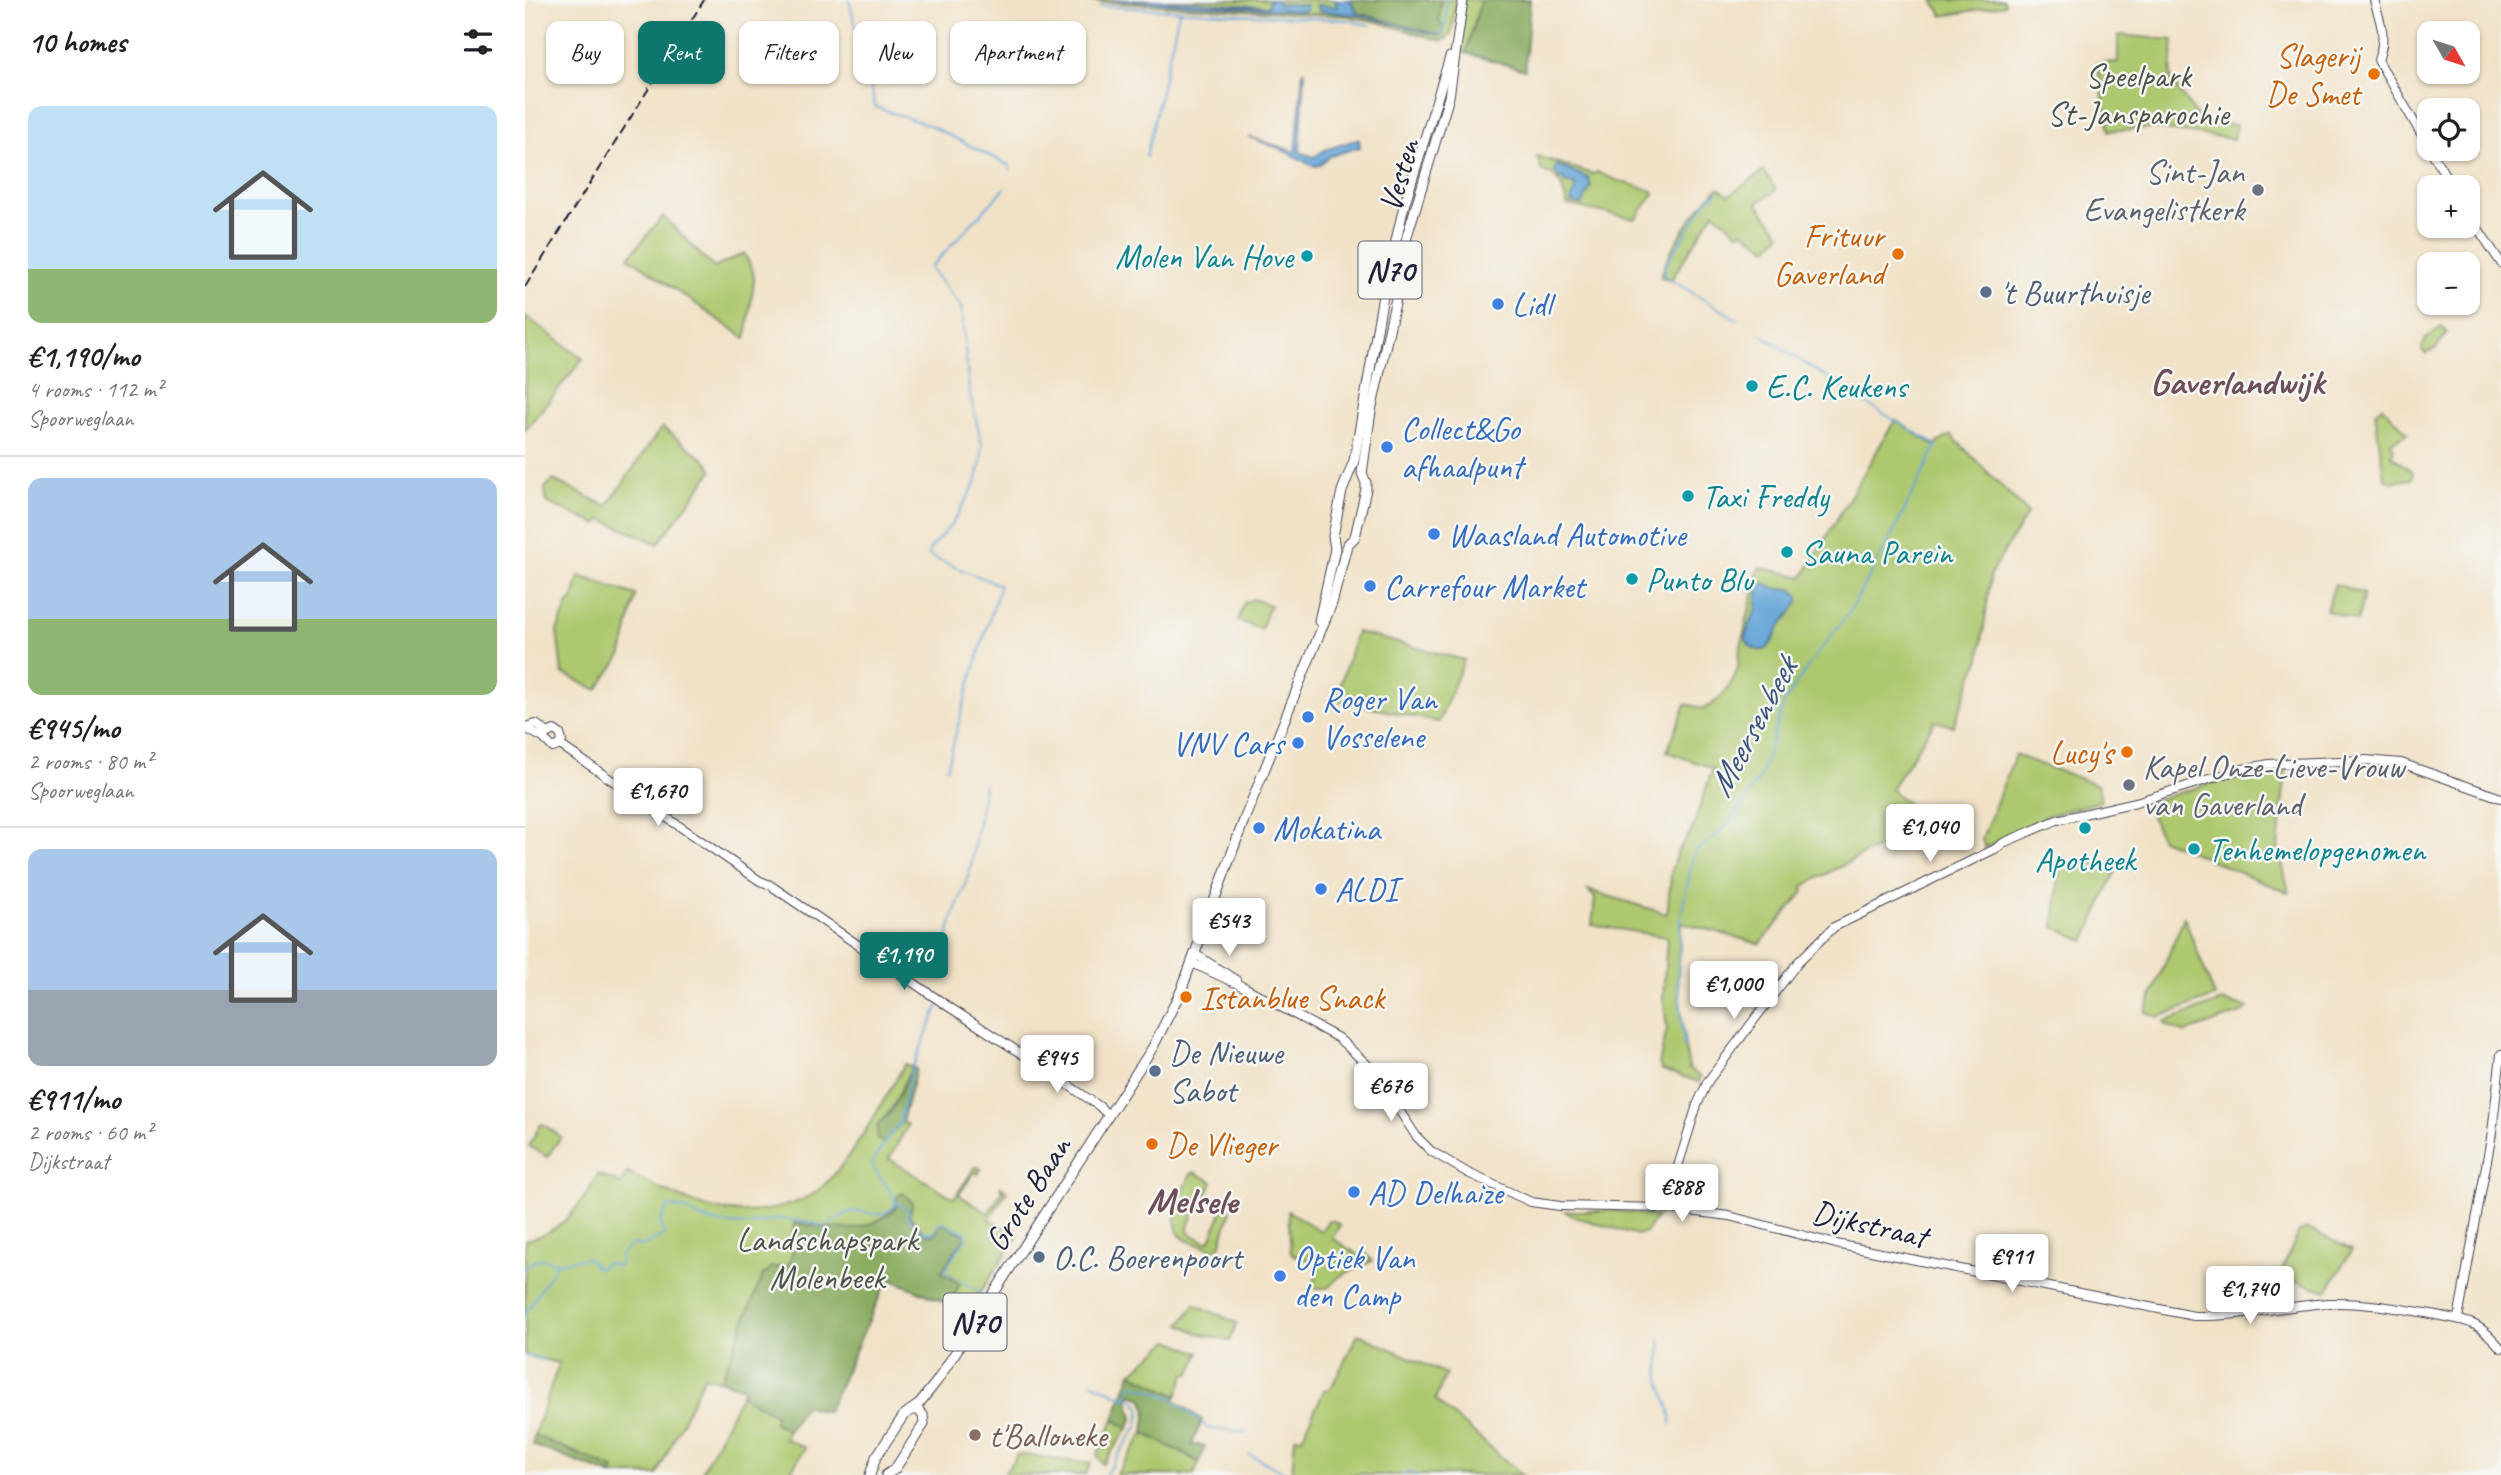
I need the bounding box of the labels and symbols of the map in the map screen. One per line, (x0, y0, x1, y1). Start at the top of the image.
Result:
north arrow (2417, 21, 2480, 84)
place label: Slagerij De Smet (2266, 35, 2363, 115)
park label: Speelpark St-Jansparochie (2047, 55, 2231, 135)
marker: Slagerij De Smet (2366, 66, 2382, 82)
street label: Vesten (1369, 132, 1430, 216)
place label: Sint-Jan Evangelistkerk (2084, 151, 2246, 231)
marker: Sint-Jan Evangelistkerk (2250, 182, 2266, 198)
place label: Frituur Gaverland (1774, 215, 1889, 295)
place label: Molen Van Hove (1115, 236, 1295, 278)
road number: N70 (1359, 242, 1421, 298)
marker: Frituur Gaverland (1890, 246, 1906, 262)
marker: Molen Van Hove (1299, 248, 1315, 264)
place label: 't Buurthuisje (2000, 272, 2152, 314)
place label: Lidl (1512, 284, 1557, 326)
marker: 't Buurthuisje (1978, 284, 1994, 300)
marker: Lidl (1490, 296, 1506, 312)
district label: Gaverlandwijk (2150, 358, 2327, 405)
place label: E.C. Keukens (1766, 366, 1910, 408)
marker: E.C. Keukens (1744, 378, 1760, 394)
place label: Collect&Go afhaalpunt (1401, 408, 1527, 488)
marker: Collect&Go afhaalpunt (1379, 439, 1395, 455)
place label: Taxi Freddy (1702, 476, 1831, 518)
marker: Taxi Freddy (1680, 488, 1696, 504)
place label: Waasland Automotive (1448, 514, 1688, 556)
marker: Waasland Automotive (1426, 526, 1442, 542)
place label: Sauna Parein (1801, 532, 1954, 574)
marker: Sauna Parein (1779, 544, 1795, 560)
place label: Punto Blu (1646, 559, 1754, 601)
place label: Carrefour Market (1384, 566, 1587, 608)
marker: Punto Blu (1624, 571, 1640, 587)
marker: Carrefour Market (1362, 578, 1378, 594)
water label: Meersenbeek (1697, 646, 1810, 804)
place label: Roger Van Vosselene (1322, 678, 1439, 758)
marker: Roger Van Vosselene (1300, 709, 1316, 725)
place label: VNV Cars (1172, 723, 1287, 765)
place label: Lucy's (2050, 732, 2116, 774)
marker: VNV Cars (1290, 735, 1306, 751)
marker: Lucy's (2119, 744, 2135, 760)
place label: Kapel Onze-Lieve-Vrouw van Gaverland (2143, 746, 2407, 826)
pin: €1,670 (601, 768, 715, 828)
marker: Kapel Onze-Lieve-Vrouw van Gaverland (2121, 777, 2137, 793)
pin: €1,040 (1873, 804, 1987, 864)
place label: Mokatina (1273, 808, 1383, 850)
marker: Mokatina (1251, 820, 1267, 836)
marker: Apotheek (2077, 820, 2093, 836)
place label: Tenhemelopgenomen (2208, 829, 2427, 871)
place label: Apotheek (2035, 839, 2138, 881)
marker: Tenhemelopgenomen (2186, 841, 2202, 857)
place label: ALDI (1335, 869, 1404, 911)
marker: ALDI (1313, 881, 1329, 897)
pin: €543 (1188, 898, 1270, 958)
pin: €1,190 (847, 932, 961, 992)
pin: €1,000 (1677, 962, 1791, 1021)
place label: Istanblue Snack (1200, 977, 1386, 1019)
marker: Istanblue Snack (1178, 989, 1194, 1005)
place label: De Nieuwe Sabot (1169, 1032, 1285, 1112)
pin: €945 (1016, 1036, 1098, 1095)
marker: De Nieuwe Sabot (1147, 1063, 1163, 1079)
pin: €676 (1350, 1064, 1432, 1123)
place label: De Vlieger (1166, 1124, 1280, 1166)
street label: Grote Baan (975, 1126, 1082, 1259)
marker: De Vlieger (1144, 1136, 1160, 1152)
pin: €888 (1641, 1164, 1723, 1224)
place label: AD Delhaize (1368, 1172, 1505, 1214)
district label: Melsele (1147, 1177, 1240, 1224)
marker: AD Delhaize (1346, 1184, 1362, 1200)
street label: Dijkstraat (1808, 1190, 1935, 1258)
park label: Landschapspark Molenbeek (736, 1219, 921, 1299)
pin: €911 (1971, 1234, 2053, 1294)
place label: O.C. Boerenpoort (1053, 1237, 1245, 1279)
place label: Optiek Van den Camp (1294, 1237, 1416, 1317)
marker: O.C. Boerenpoort (1031, 1249, 1047, 1265)
pin: €1,740 (2193, 1266, 2307, 1326)
marker: Optiek Van den Camp (1272, 1268, 1288, 1284)
road number: N70 (944, 1294, 1007, 1350)
place label: t'Balloneke (989, 1415, 1109, 1457)
marker: t'Balloneke (967, 1427, 983, 1443)

